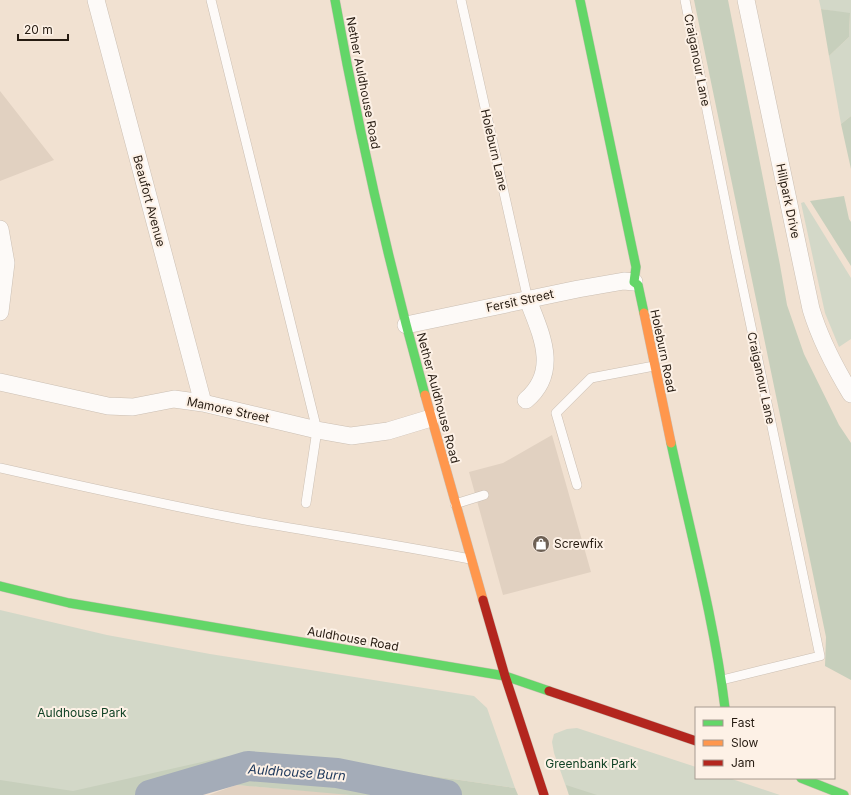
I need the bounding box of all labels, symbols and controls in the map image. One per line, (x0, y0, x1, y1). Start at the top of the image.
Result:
street label: Craiganour Lane (681, 12, 714, 107)
street label: Nether Auldhouse Road (343, 15, 384, 150)
scale bar (18, 16, 68, 42)
text: 20 m (24, 22, 53, 37)
street label: Holeburn Lane (478, 108, 511, 192)
street label: Beaufort Avenue (130, 153, 169, 248)
street label: Hillpark Drive (773, 162, 804, 240)
street label: Fersit Street (485, 286, 555, 315)
street label: Holeburn Road (647, 308, 680, 394)
street label: Craiganour Lane (744, 330, 779, 425)
street label: Nether Auldhouse Road (414, 331, 463, 465)
street label: Mamore Street (186, 393, 271, 426)
shop icon: Screwfix (531, 534, 551, 554)
place label: Screwfix (554, 536, 604, 551)
street label: Auldhouse Road (306, 623, 400, 654)
park label: Auldhouse Park (37, 705, 127, 720)
legend (695, 707, 835, 779)
text: Fast (731, 715, 755, 730)
text: Slow (731, 735, 759, 750)
text: Jam (731, 755, 755, 770)
park label: Greenbank Park (545, 756, 637, 771)
water label: Auldhouse Burn (247, 761, 347, 783)

